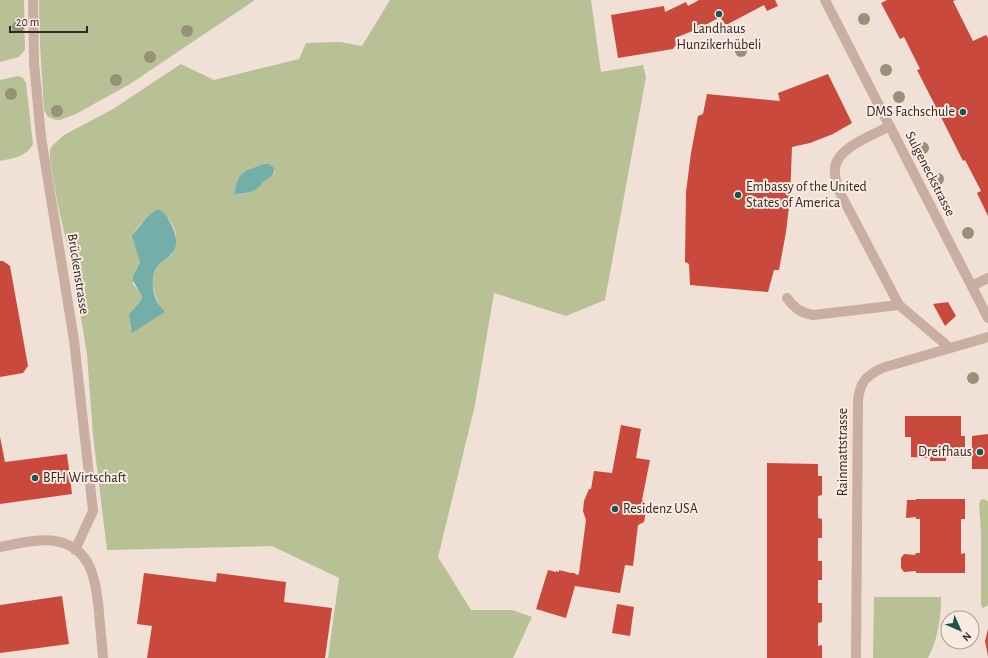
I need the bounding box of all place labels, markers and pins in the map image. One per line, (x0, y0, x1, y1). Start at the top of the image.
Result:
marker: Landhaus Hunzikerhübeli (714, 9, 724, 19)
place label: Landhaus Hunzikerhübeli (677, 22, 761, 52)
place label: DMS Fachschule (866, 105, 955, 119)
marker: DMS Fachschule (958, 107, 968, 117)
place label: Embassy of the United States of America (746, 180, 867, 210)
marker: Embassy of the United States of America (733, 190, 743, 200)
place label: Dreifhaus (918, 445, 972, 459)
marker: Dreifhaus (975, 447, 985, 457)
place label: BFH Wirtschaft (43, 471, 127, 485)
marker: BFH Wirtschaft (30, 473, 40, 483)
place label: Residenz USA (623, 502, 698, 516)
marker: Residenz USA (610, 504, 620, 514)

